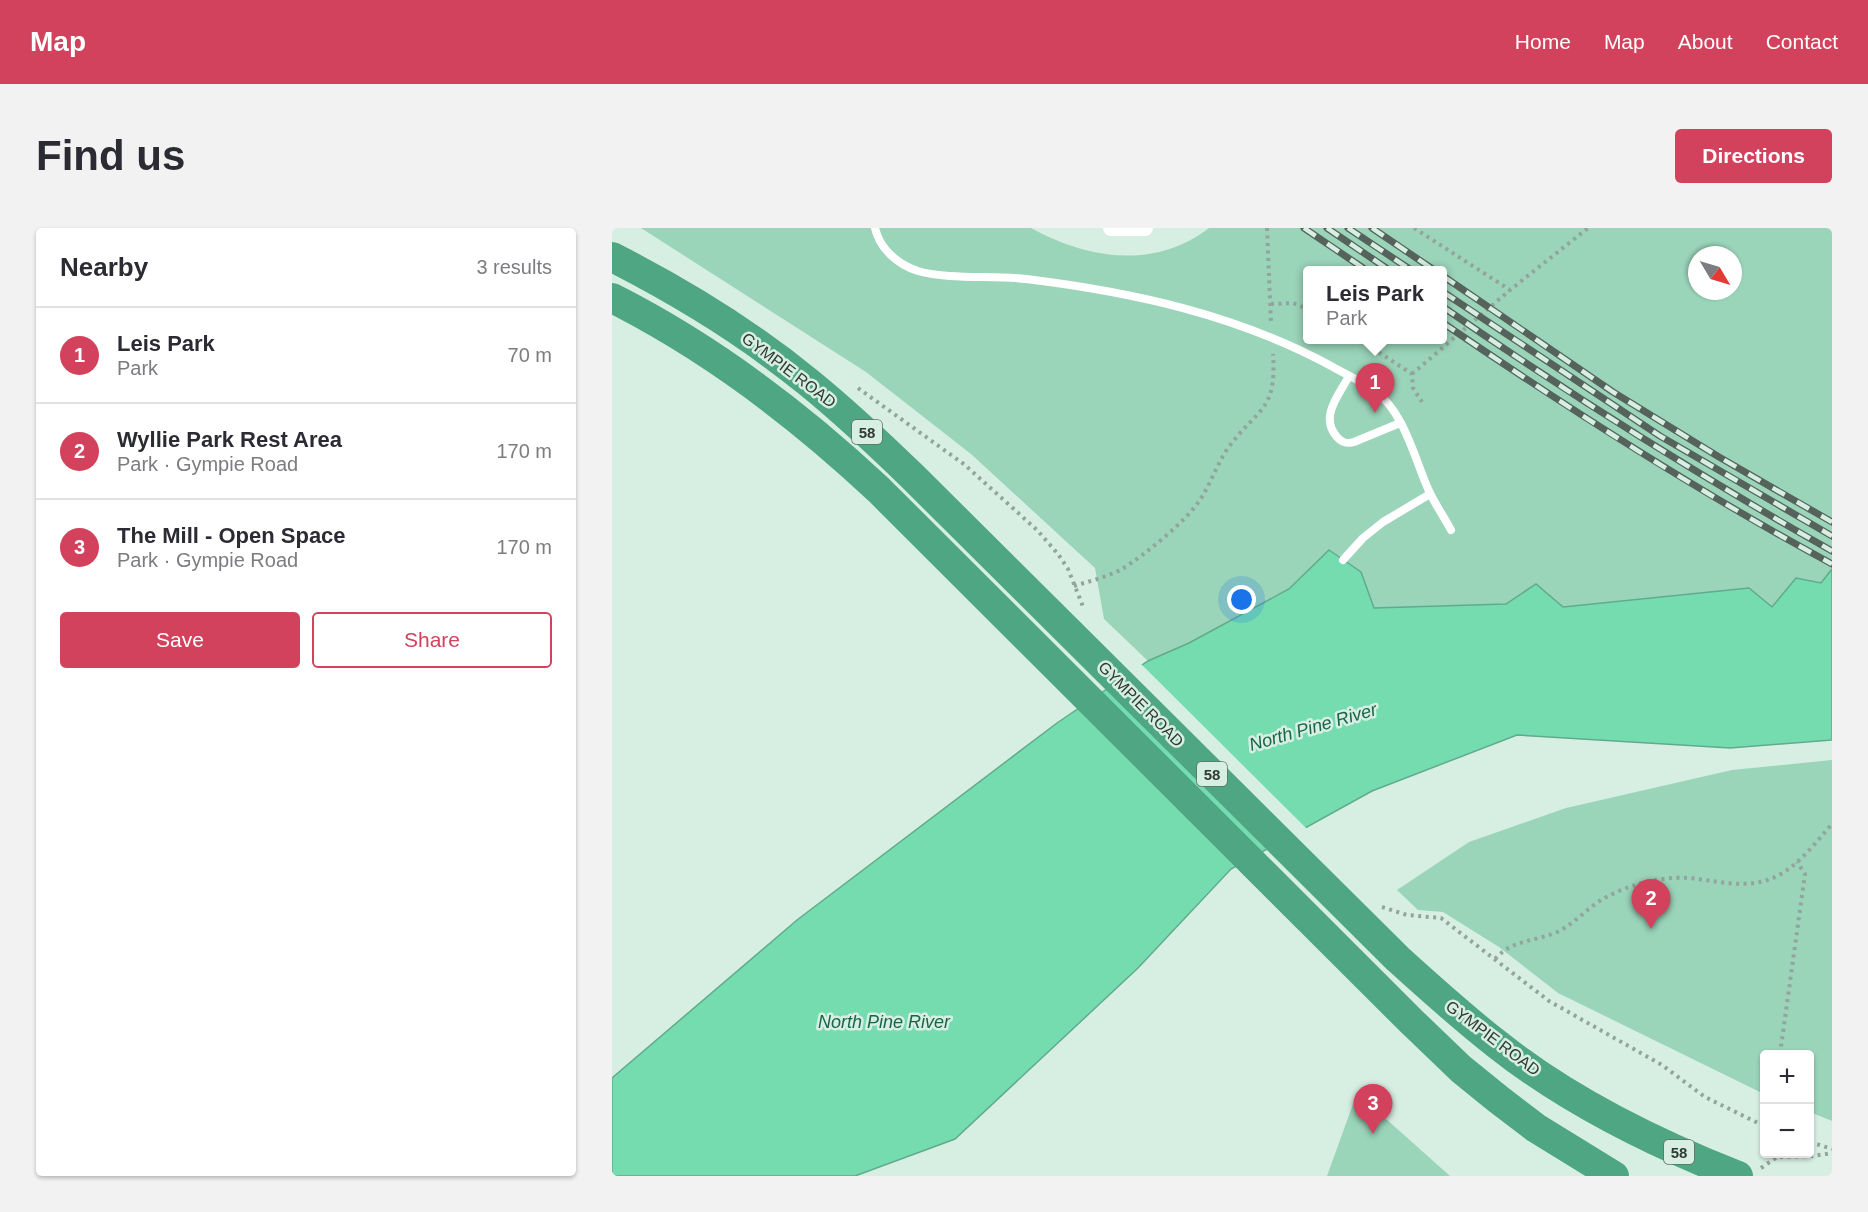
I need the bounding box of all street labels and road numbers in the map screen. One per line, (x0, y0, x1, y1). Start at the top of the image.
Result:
street label: GYMPIE ROAD (739, 329, 839, 411)
road number: 58 (852, 420, 882, 444)
street label: GYMPIE ROAD (1095, 658, 1187, 750)
road number: 58 (1197, 762, 1227, 786)
street label: GYMPIE ROAD (1443, 997, 1543, 1079)
road number: 58 (1664, 1140, 1694, 1164)

